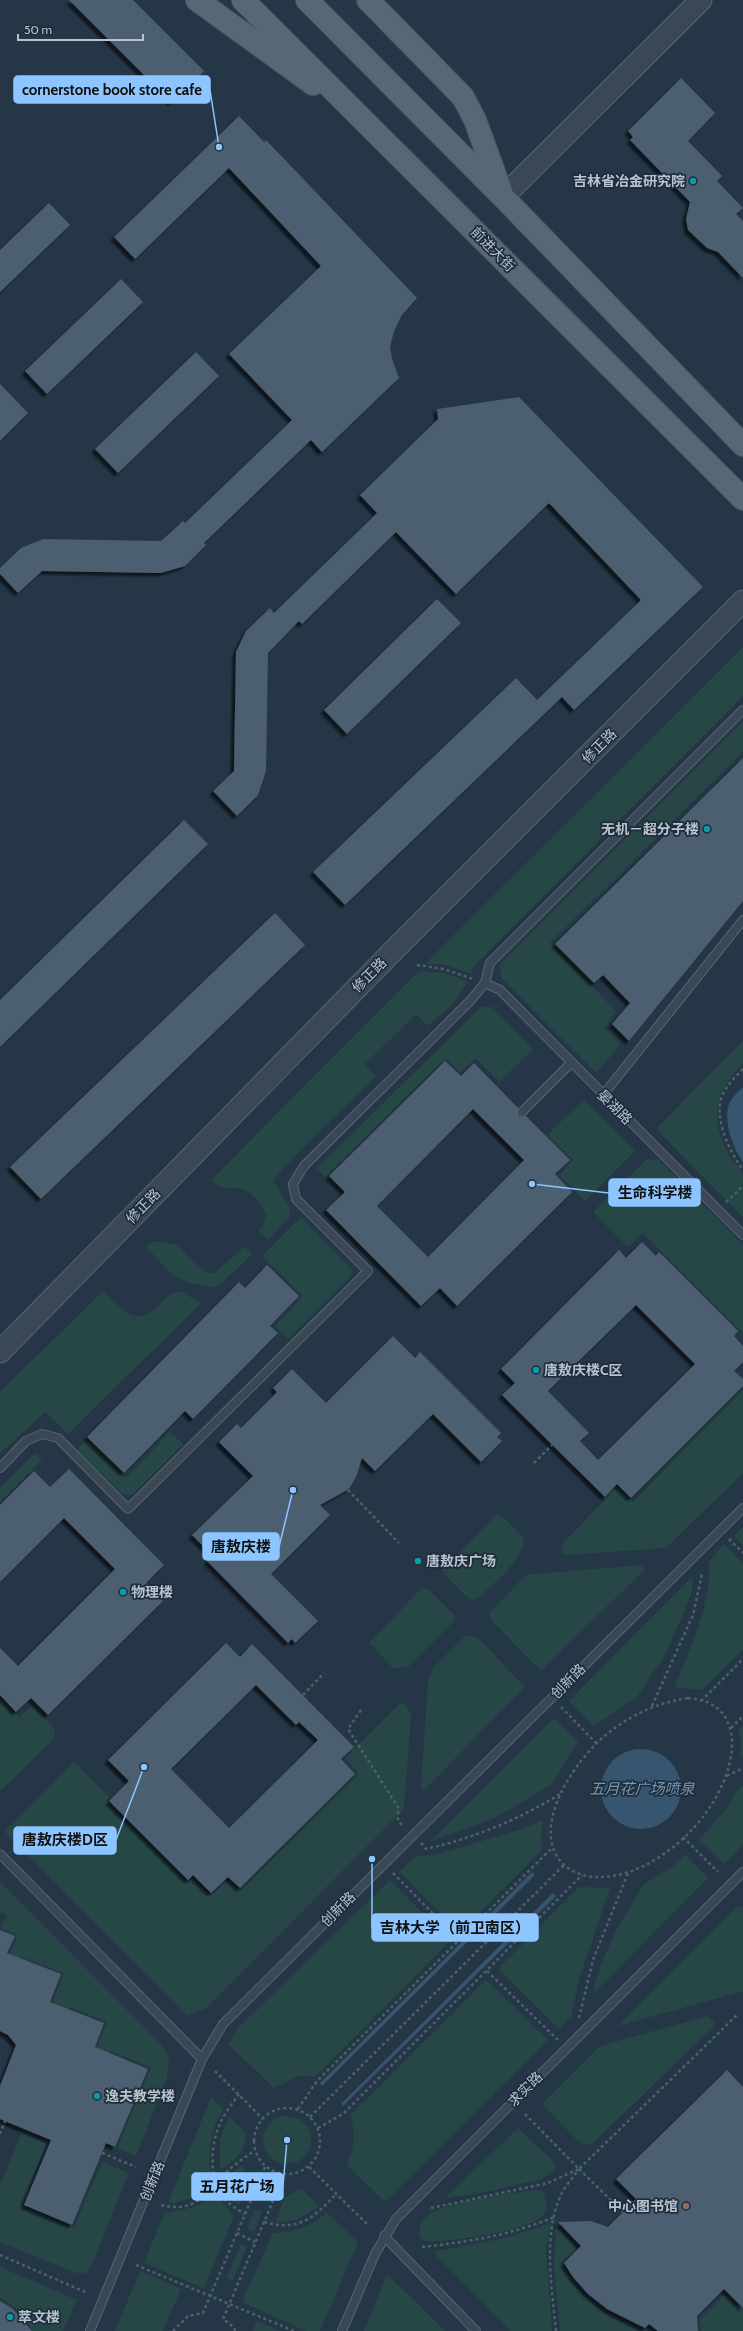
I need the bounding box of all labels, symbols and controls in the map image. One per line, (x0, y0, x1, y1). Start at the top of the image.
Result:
scale bar (18, 16, 143, 42)
text: 50 m (24, 22, 52, 37)
callout: cornerstone book store cafe (14, 76, 210, 103)
text: cornerstone book store cafe (22, 81, 202, 99)
place label: 吉林省冶金研究院 (573, 172, 685, 190)
marker: 吉林省冶金研究院 (688, 176, 698, 186)
street label: 前进大街 (467, 223, 519, 275)
street label: 修正路 (578, 725, 620, 767)
place label: 无机－超分子楼 (601, 820, 699, 838)
marker: 无机－超分子楼 (702, 824, 712, 834)
street label: 修正路 (348, 954, 390, 996)
street label: 晏湖路 (594, 1086, 636, 1128)
callout: 生命科学楼 (609, 1179, 700, 1206)
text: 生命科学楼 (617, 1184, 693, 1202)
street label: 修正路 (122, 1185, 164, 1227)
place label: 唐敖庆楼C区 (544, 1361, 623, 1379)
marker: 唐敖庆楼C区 (531, 1365, 541, 1375)
callout: 唐敖庆楼 (203, 1533, 279, 1560)
text: 唐敖庆楼 (211, 1538, 271, 1556)
place label: 唐敖庆广场 (426, 1552, 496, 1570)
marker: 唐敖庆广场 (413, 1556, 423, 1566)
place label: 物理楼 (131, 1583, 173, 1601)
marker: 物理楼 (118, 1587, 128, 1597)
street label: 创新路 (547, 1660, 589, 1702)
water label: 五月花广场喷泉 (589, 1780, 695, 1798)
callout: 唐敖庆楼D区 (14, 1827, 116, 1854)
text: 唐敖庆楼D区 (22, 1831, 108, 1849)
street label: 创新路 (317, 1888, 359, 1930)
callout: 吉林大学（前卫南区） (372, 1914, 538, 1941)
text: 吉林大学（前卫南区） (380, 1919, 530, 1937)
street label: 求实路 (504, 2068, 546, 2110)
place label: 逸夫教学楼 (105, 2087, 175, 2105)
marker: 逸夫教学楼 (92, 2091, 102, 2101)
street label: 创新路 (136, 2158, 168, 2204)
callout: 五月花广场 (192, 2173, 283, 2200)
text: 五月花广场 (199, 2178, 275, 2196)
place label: 中心图书馆 (608, 2197, 678, 2215)
marker: 中心图书馆 (681, 2201, 691, 2211)
place label: 萃文楼 (18, 2308, 60, 2326)
marker: 萃文楼 (5, 2312, 15, 2322)

